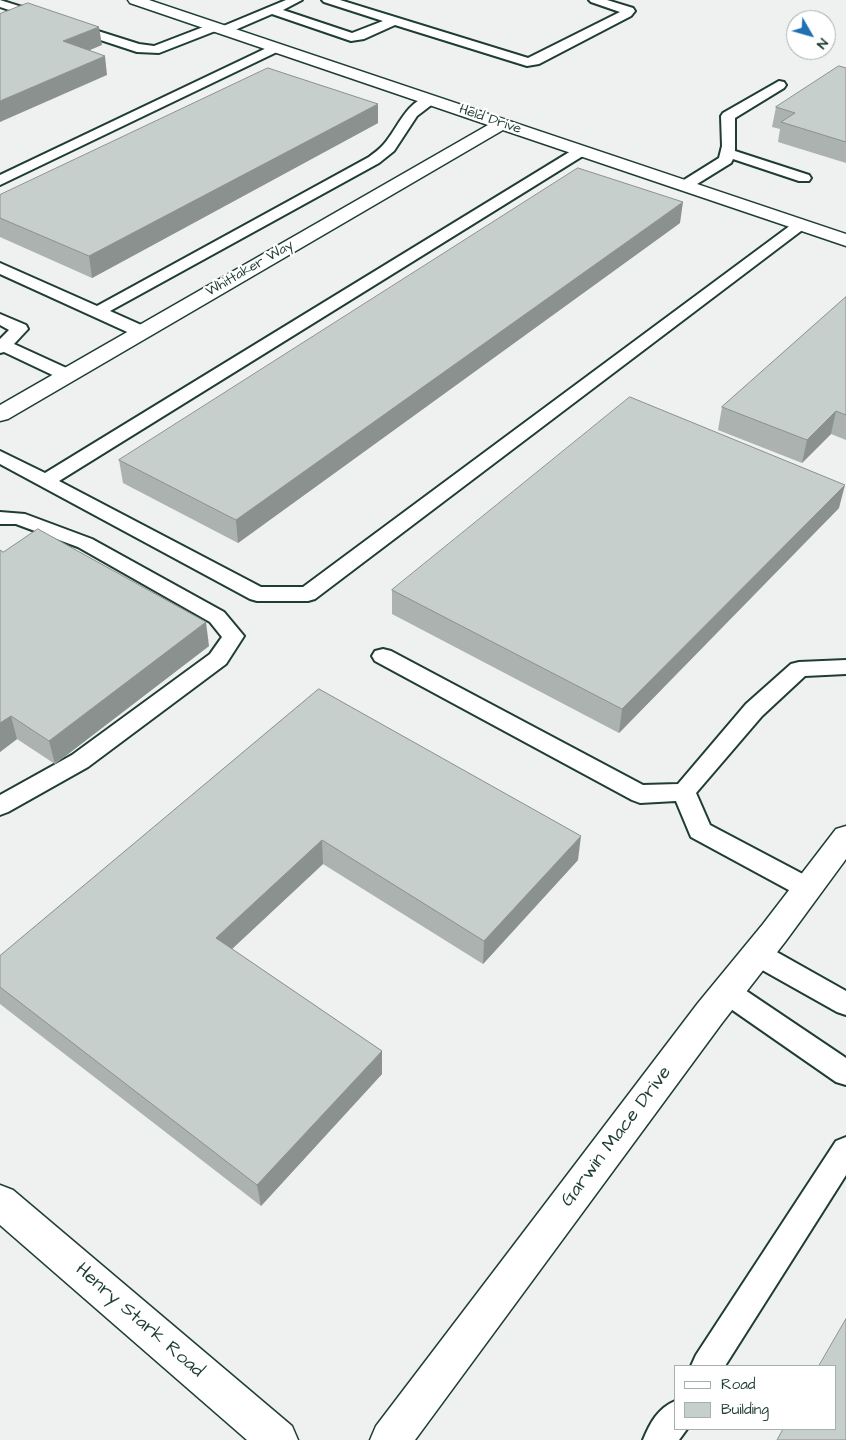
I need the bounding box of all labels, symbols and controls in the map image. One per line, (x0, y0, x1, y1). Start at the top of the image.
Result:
north arrow (786, 10, 836, 60)
text: N (811, 34, 833, 53)
street label: Held Drive (457, 102, 523, 138)
street label: Whittaker Way (203, 237, 297, 301)
street label: Garwin Mace Drive (557, 1062, 677, 1212)
street label: Henry Stark Road (70, 1259, 208, 1383)
legend (674, 1365, 836, 1430)
text: Road (721, 1374, 755, 1395)
text: Building (721, 1399, 769, 1420)

